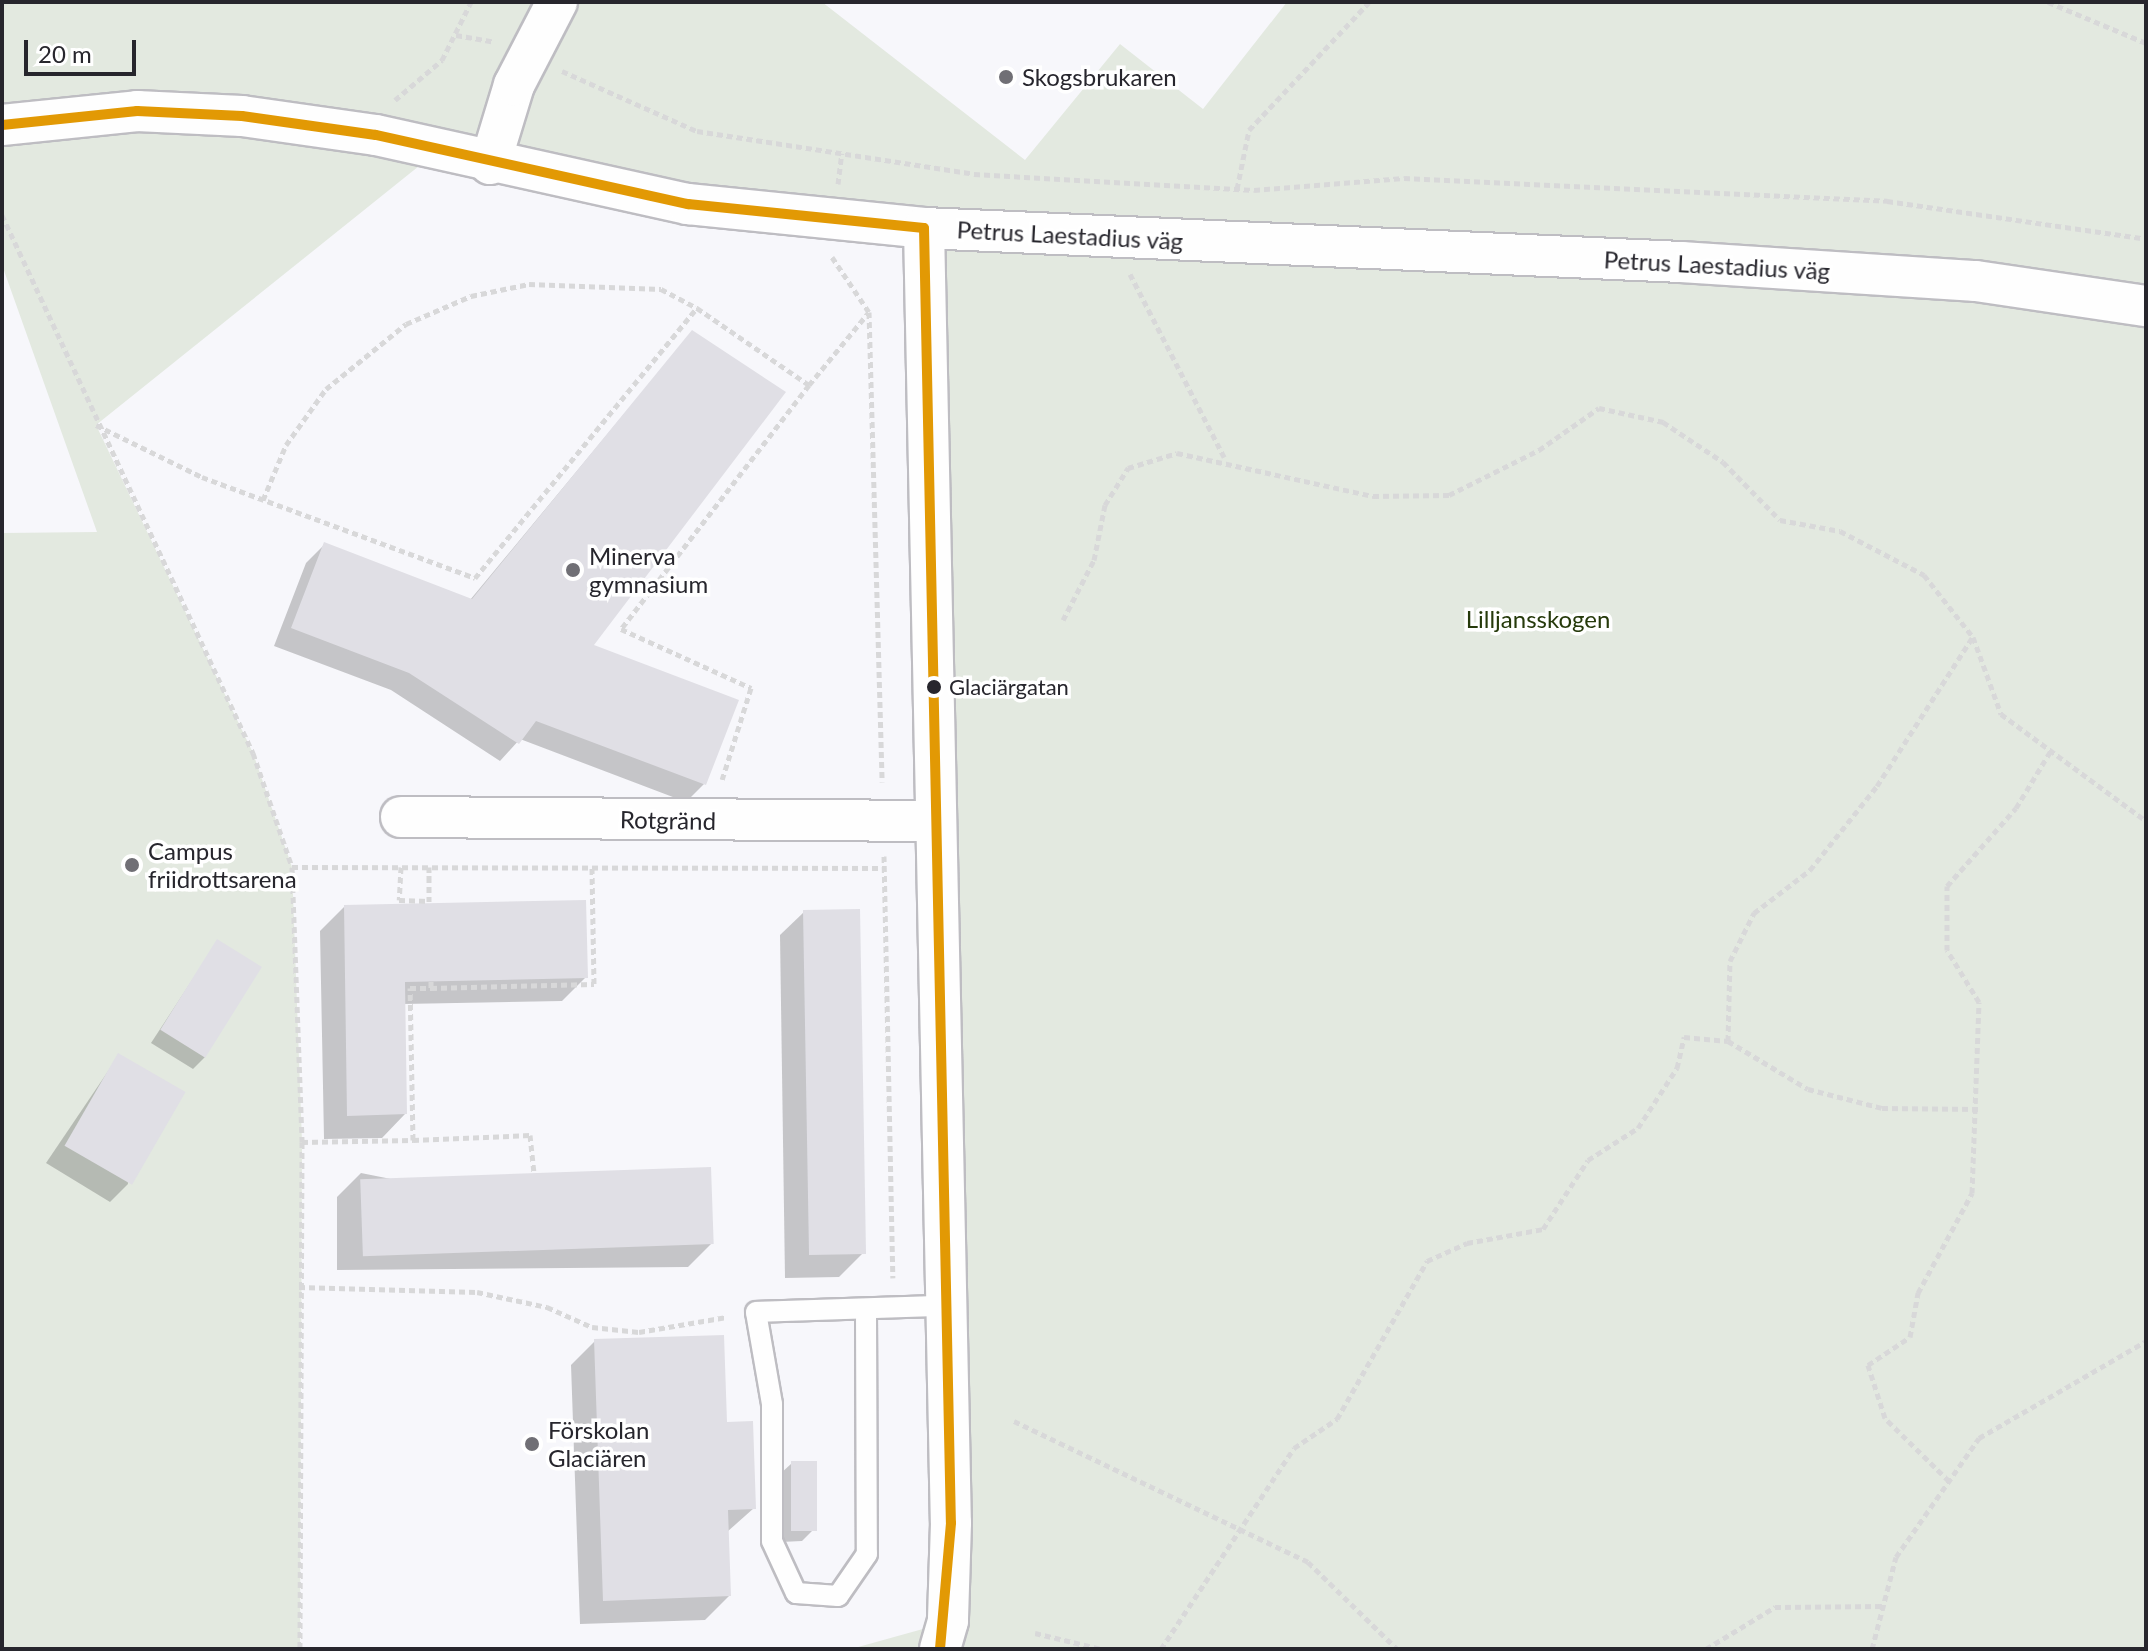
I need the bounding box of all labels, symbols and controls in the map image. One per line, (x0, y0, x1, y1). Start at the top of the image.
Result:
scale bar (28, 24, 140, 74)
text: 20 m (38, 39, 92, 68)
place label: Skogsbrukaren (1022, 63, 1177, 91)
marker: Skogsbrukaren (997, 68, 1015, 86)
street label: Petrus Laestadius väg (956, 215, 1184, 255)
street label: Petrus Laestadius väg (1603, 245, 1831, 285)
place label: Minerva gymnasium (589, 542, 708, 598)
marker: Minerva gymnasium (564, 561, 582, 579)
park label: Lilljansskogen (1466, 605, 1610, 633)
place label: Glaciärgatan (949, 674, 1069, 700)
marker: Glaciärgatan (926, 679, 942, 695)
street label: Rotgränd (620, 805, 716, 835)
place label: Campus friidrottsarena (148, 837, 297, 893)
marker: Campus friidrottsarena (123, 856, 141, 874)
place label: Förskolan Glaciären (548, 1416, 649, 1472)
marker: Förskolan Glaciären (523, 1435, 541, 1453)

